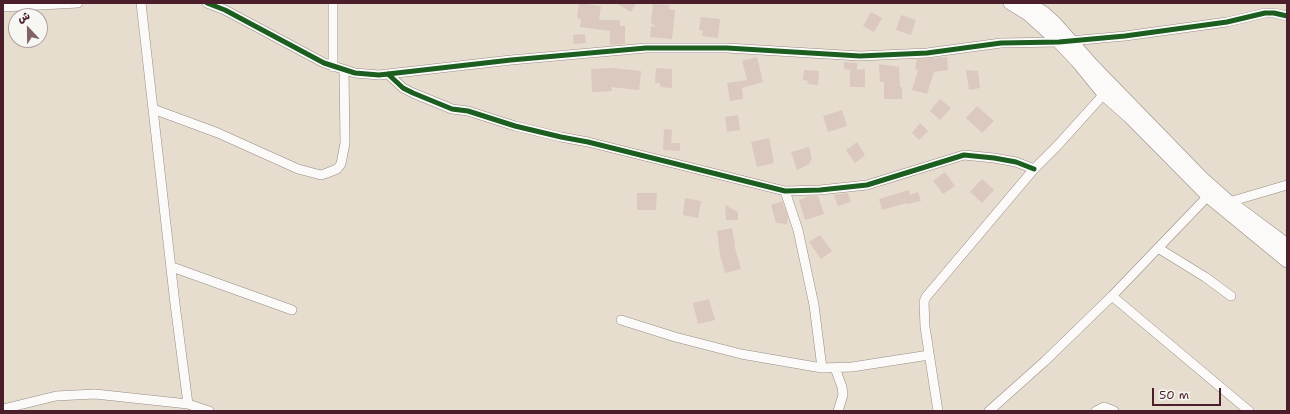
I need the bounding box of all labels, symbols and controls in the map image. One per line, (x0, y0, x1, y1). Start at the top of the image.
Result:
north arrow (8, 8, 48, 48)
text: ش (15, 8, 32, 27)
scale bar (1154, 380, 1223, 406)
text: 50 m (1159, 387, 1189, 403)

